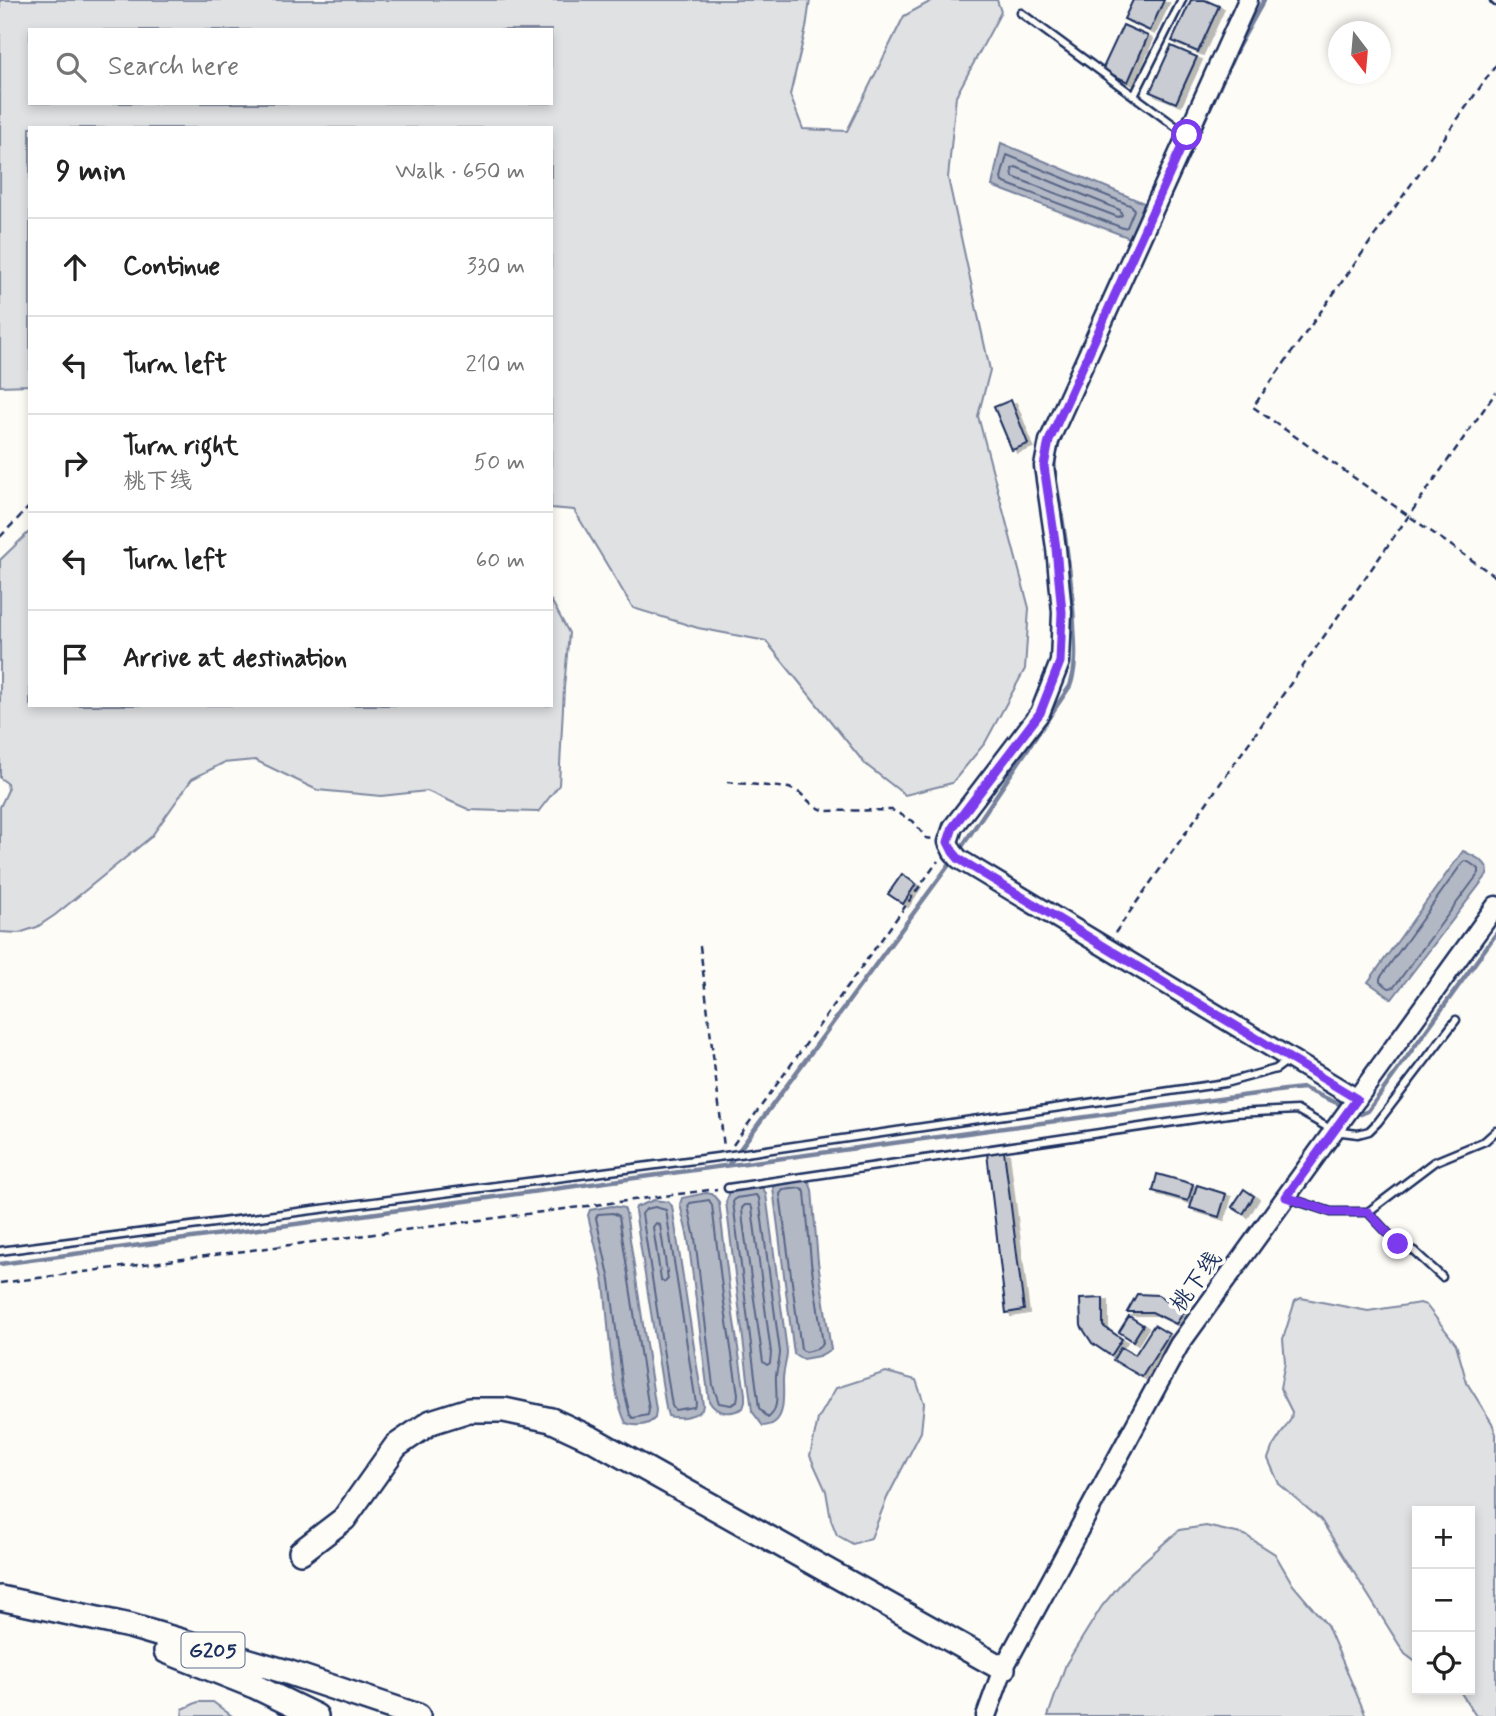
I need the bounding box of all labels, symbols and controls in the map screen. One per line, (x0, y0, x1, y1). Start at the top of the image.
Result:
north arrow (1328, 21, 1391, 84)
search box (28, 28, 553, 105)
icon: search (52, 48, 90, 86)
text: Search here (108, 50, 239, 84)
route start (1171, 119, 1202, 150)
text: 9 min (56, 152, 126, 191)
text: Walk · 650 m (395, 157, 525, 187)
icon: ahead (56, 248, 94, 286)
text: Continue (123, 250, 220, 284)
text: 330 m (467, 252, 525, 282)
icon: left (56, 346, 94, 384)
text: Turn left (123, 348, 227, 382)
text: 210 m (465, 350, 525, 380)
text: Turn right (123, 430, 239, 464)
icon: right (56, 444, 94, 482)
text: 50 m (474, 448, 525, 478)
text: 桃下线 (123, 467, 192, 497)
icon: left (56, 542, 94, 580)
text: Turn left (123, 544, 227, 578)
text: 60 m (476, 546, 525, 576)
icon: arrive (56, 640, 94, 678)
text: Arrive at destination (123, 642, 347, 676)
route end (1382, 1228, 1413, 1259)
street label: 桃下线 (1164, 1245, 1229, 1319)
map controls (1412, 1506, 1475, 1695)
button: + (1412, 1506, 1475, 1569)
button: − (1412, 1569, 1475, 1632)
road number: G205 (182, 1632, 244, 1668)
button: locate (1412, 1632, 1475, 1695)

